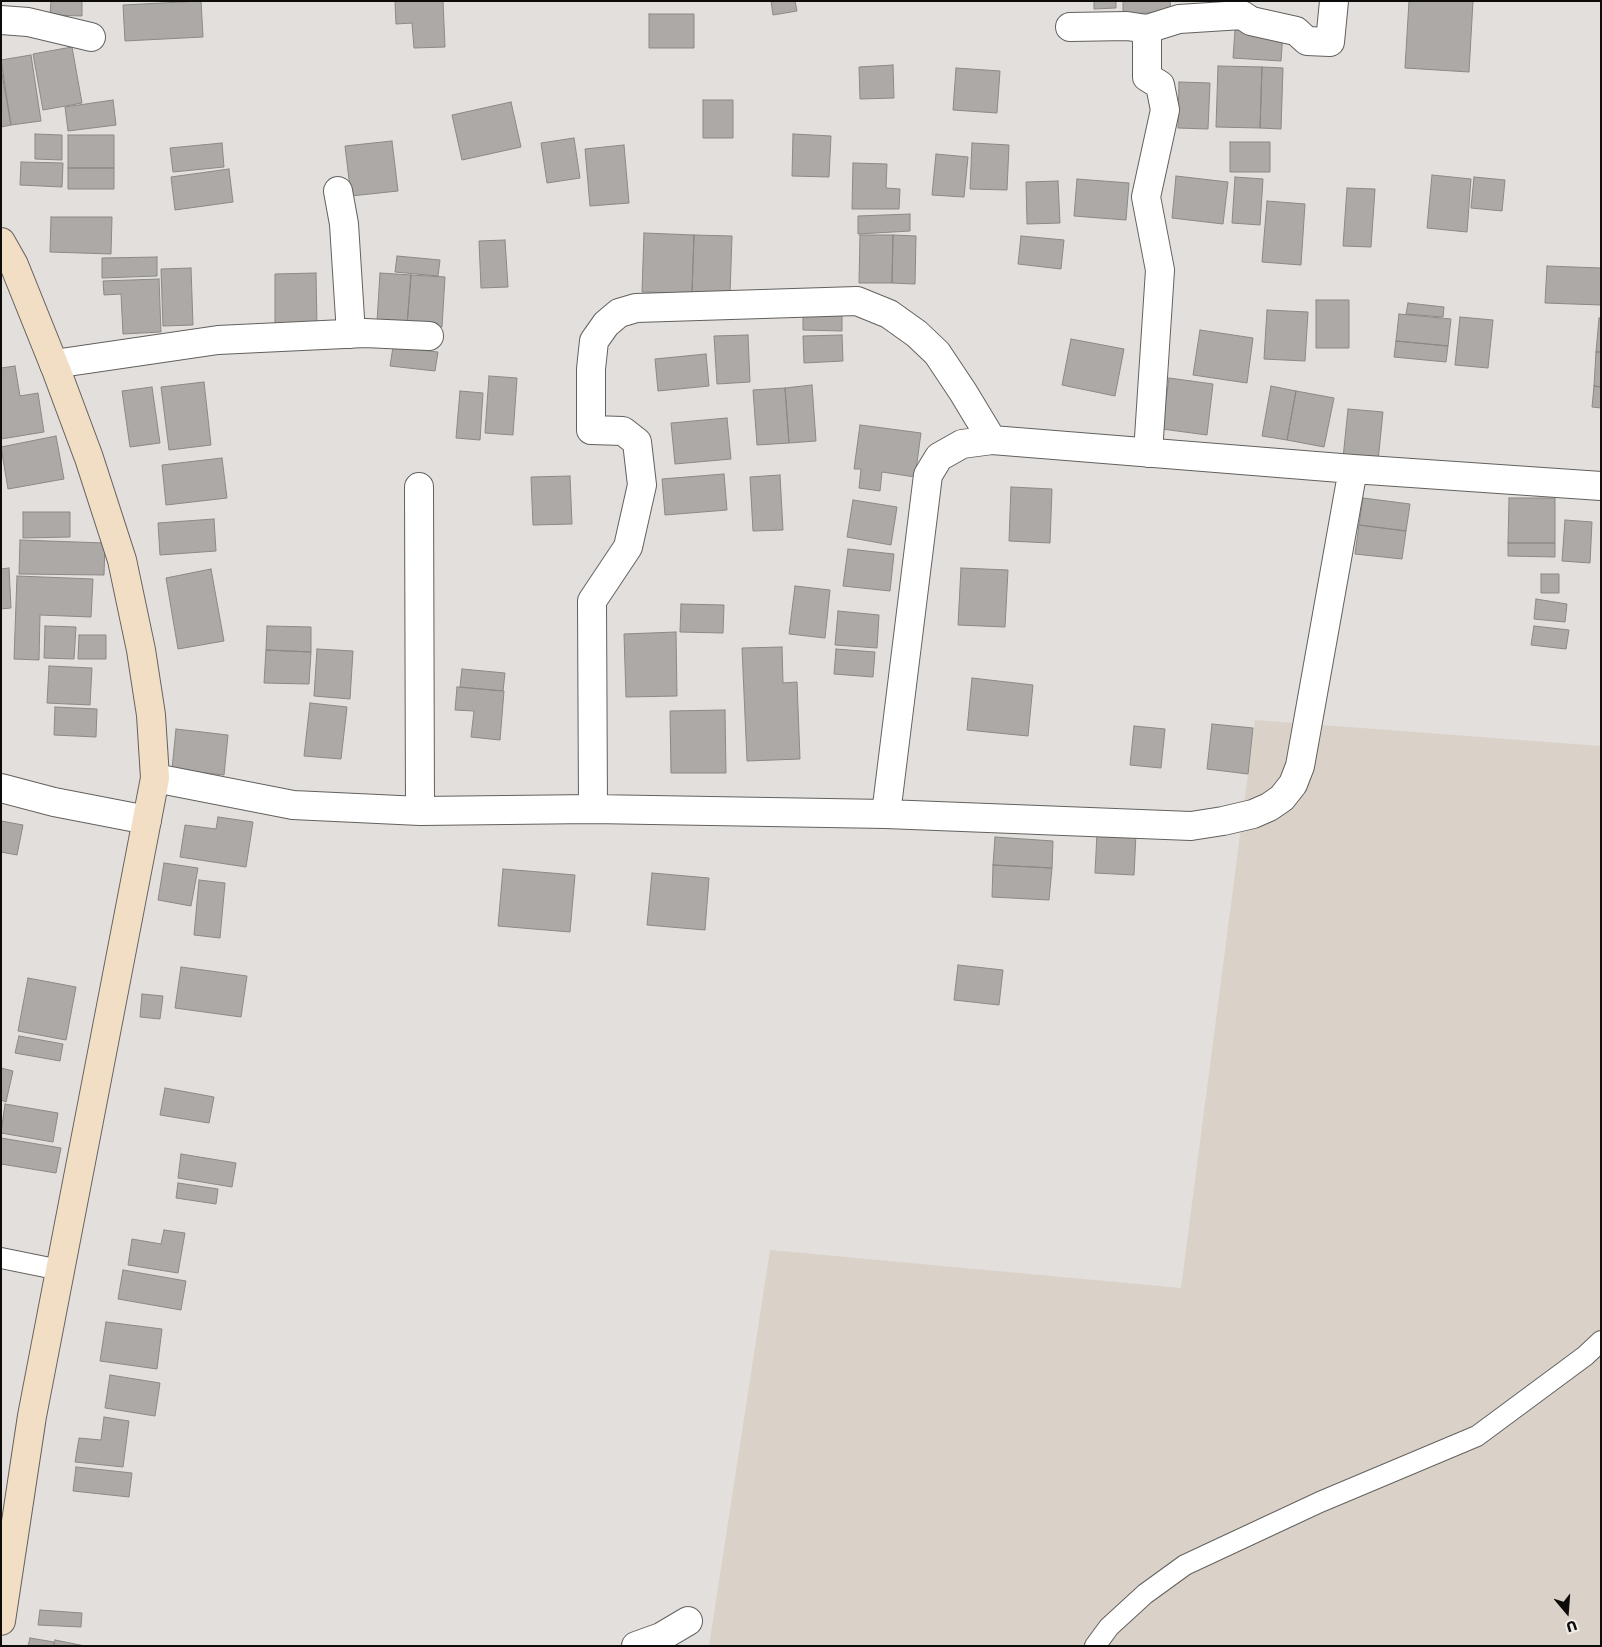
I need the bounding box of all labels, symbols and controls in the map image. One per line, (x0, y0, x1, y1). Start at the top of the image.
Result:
north arrow (1542, 1587, 1592, 1637)
text: U (1564, 1617, 1579, 1636)

